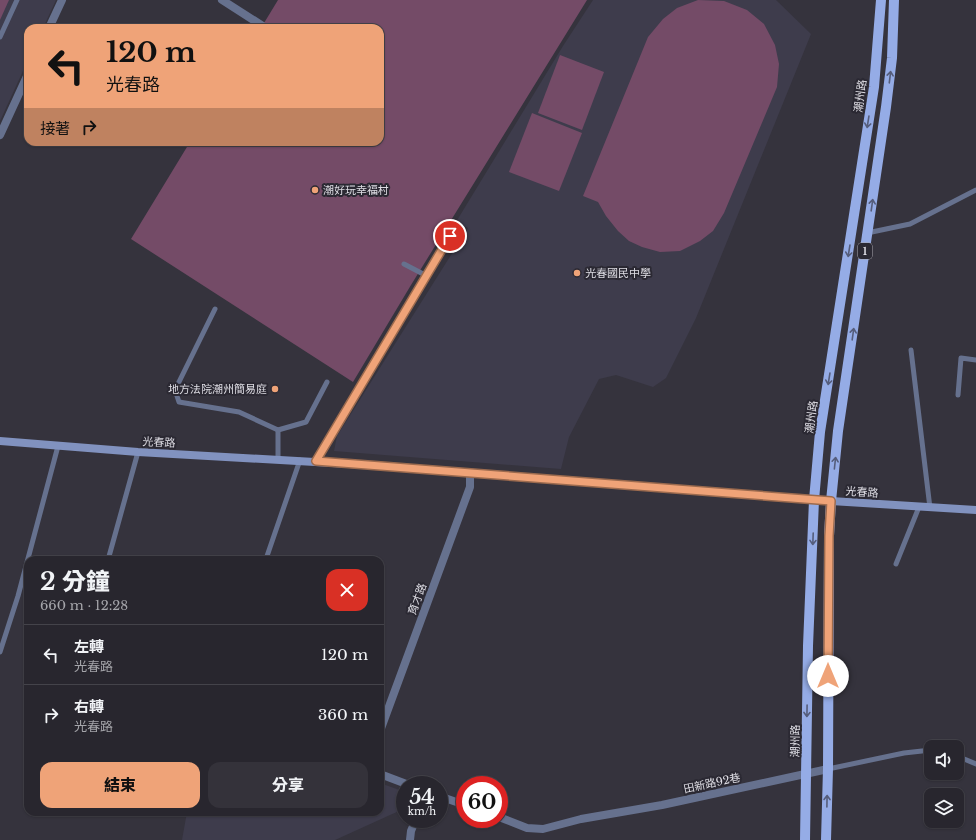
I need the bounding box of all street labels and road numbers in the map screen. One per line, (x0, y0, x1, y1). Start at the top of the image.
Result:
street label: 潮州路 (851, 79, 869, 113)
road number: 1 (858, 243, 872, 259)
street label: 潮州路 (802, 400, 820, 434)
street label: 光春路 (142, 434, 176, 450)
street label: 光春路 (845, 484, 879, 500)
street label: 育才路 (405, 581, 429, 617)
street label: 潮州路 (788, 724, 802, 758)
street label: 田新路92巷 (682, 770, 742, 796)

